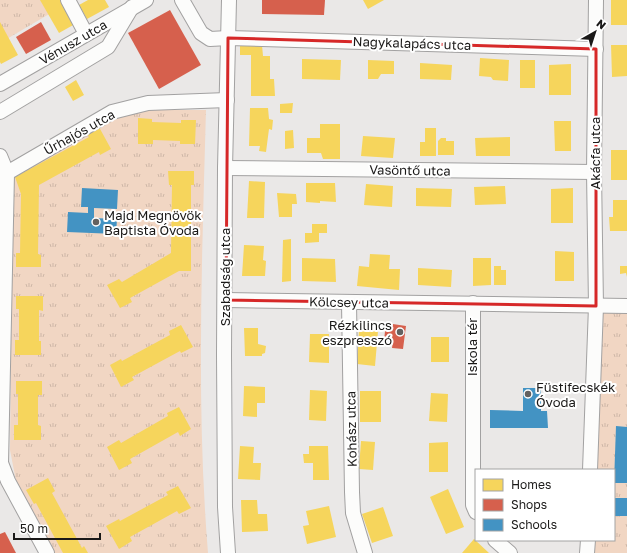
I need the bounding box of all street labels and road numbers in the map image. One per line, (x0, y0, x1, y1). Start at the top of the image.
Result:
street label: Vénusz utca (36, 16, 110, 68)
street label: Nagykalapács utca (352, 33, 472, 53)
street label: Űrhajós utca (41, 106, 117, 158)
street label: Akácfa utca (587, 117, 603, 189)
street label: Vasöntő utca (369, 161, 451, 179)
street label: Szabadság utca (217, 228, 233, 326)
street label: Kölcsey utca (309, 293, 389, 311)
street label: Iskola tér (464, 318, 480, 376)
street label: Kohász utca (342, 391, 360, 467)

